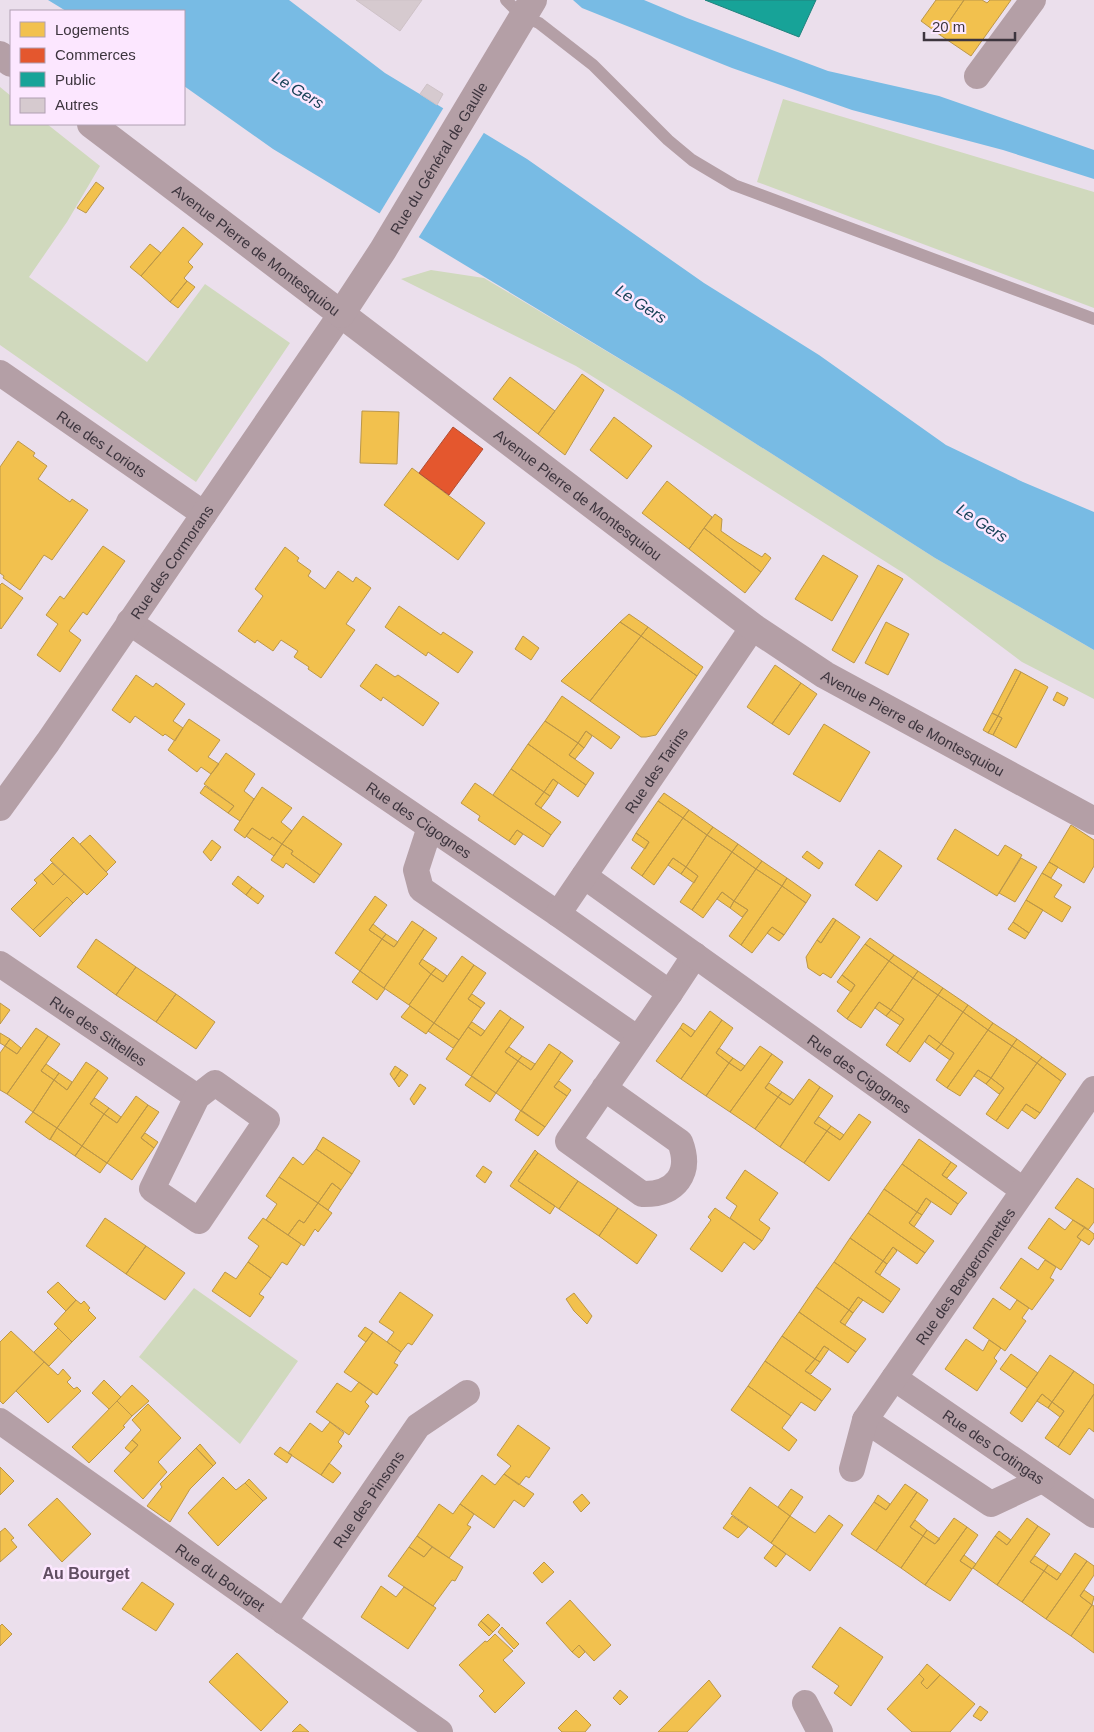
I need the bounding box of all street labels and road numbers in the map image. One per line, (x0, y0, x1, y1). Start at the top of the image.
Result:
street label: Rue du Général de Gaulle (386, 79, 490, 237)
street label: Avenue Pierre de Montesquiou (170, 181, 344, 319)
street label: Rue des Loriots (54, 407, 150, 480)
street label: Avenue Pierre de Montesquiou (491, 425, 665, 563)
street label: Rue des Cormorans (126, 502, 216, 622)
street label: Avenue Pierre de Montesquiou (818, 666, 1007, 779)
street label: Rue des Tarins (621, 724, 691, 816)
street label: Rue des Cigognes (363, 778, 475, 861)
street label: Rue des Sittelles (47, 992, 150, 1069)
street label: Rue des Cigognes (805, 1030, 915, 1116)
street label: Rue des Bergeronnettes (911, 1204, 1018, 1348)
street label: Rue des Cotingas (940, 1406, 1048, 1487)
street label: Rue des Pinsons (329, 1447, 407, 1551)
street label: Rue du Bourget (173, 1540, 269, 1615)

